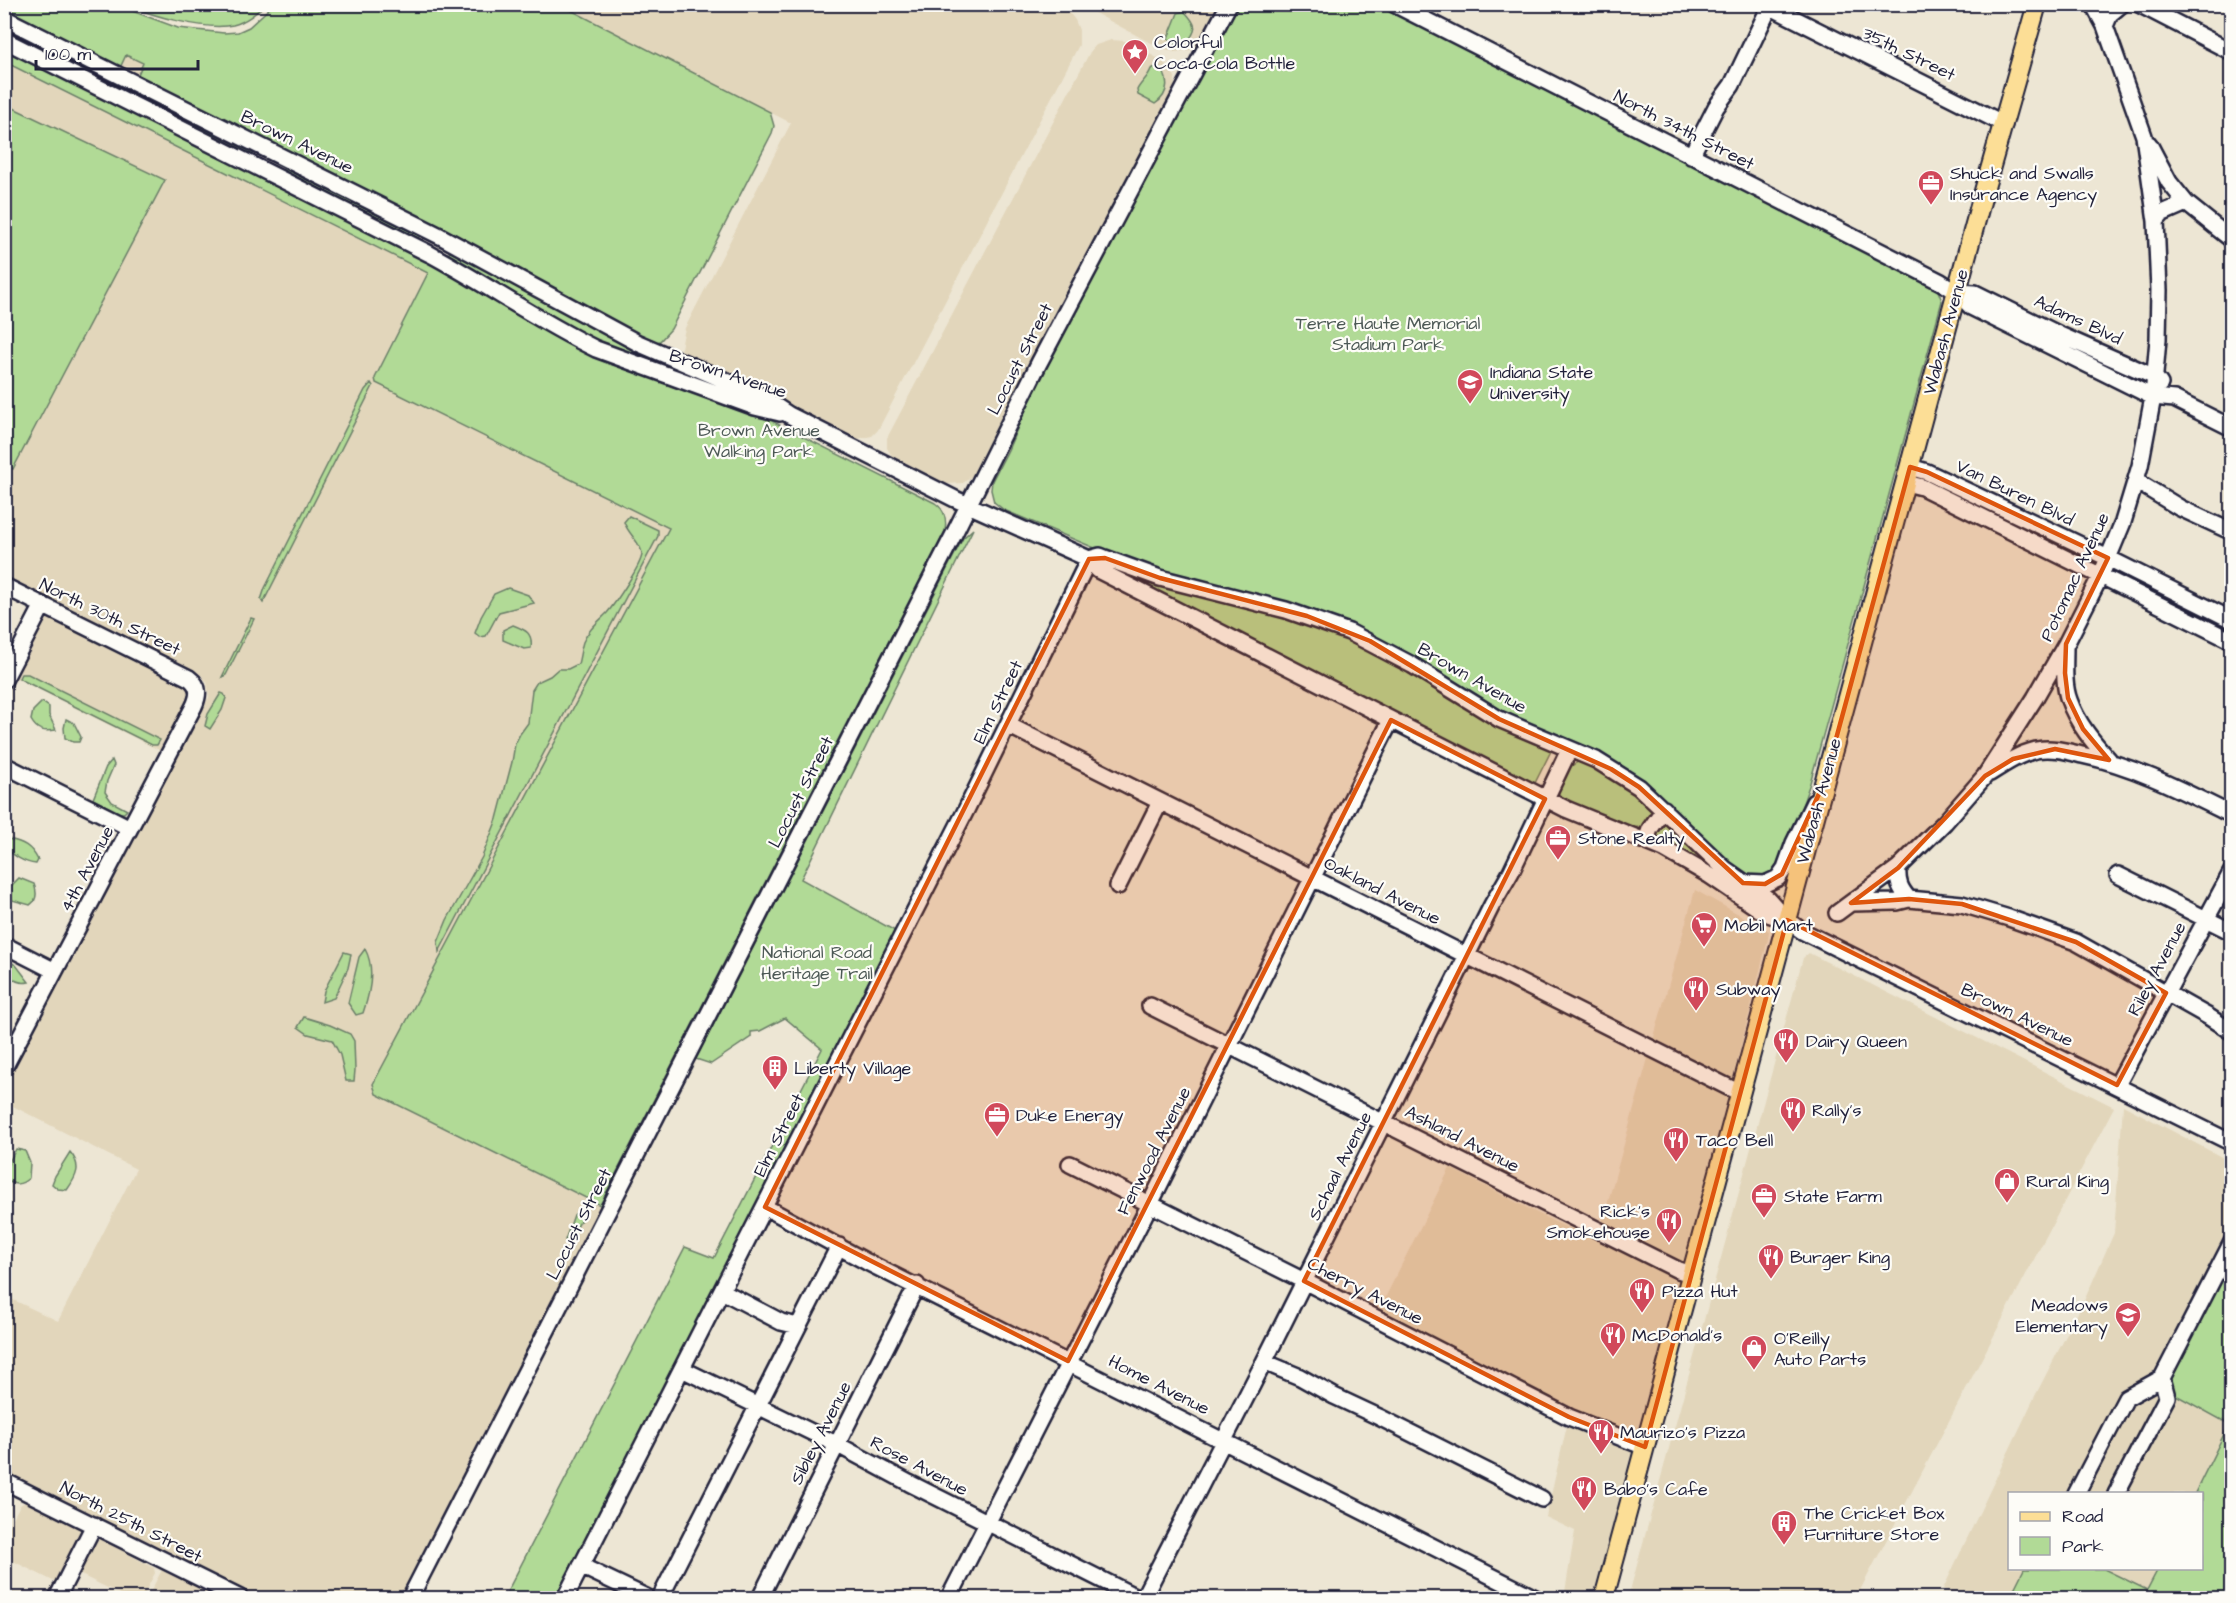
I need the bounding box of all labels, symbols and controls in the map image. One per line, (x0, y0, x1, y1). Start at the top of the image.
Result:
street label: 35th Street (1858, 21, 1960, 88)
place label: Colorful Coca-Cola Bottle (1154, 30, 1295, 76)
scale bar (36, 33, 198, 71)
place icon: Colorful Coca-Cola Bottle (1120, 37, 1150, 75)
text: 100 m (45, 42, 91, 67)
street label: North 34th Street (1609, 84, 1759, 177)
street label: Brown Avenue (237, 104, 358, 180)
place label: Shuck and Swalls Insurance Agency (1950, 161, 2097, 208)
office icon: Shuck and Swalls Insurance Agency (1916, 168, 1946, 206)
street label: Wabash Avenue (1917, 266, 1975, 398)
street label: Adams Blvd (2030, 289, 2126, 351)
street label: Locust Street (981, 298, 1059, 419)
park label: Terre Haute Memorial Stadium Park (1296, 311, 1480, 357)
street label: Brown Avenue (666, 343, 790, 405)
place label: Indiana State University (1490, 360, 1593, 407)
school or university icon: Indiana State University (1455, 367, 1485, 405)
park label: Brown Avenue Walking Park (698, 418, 820, 465)
street label: Van Buren Blvd (1952, 454, 2078, 532)
street label: Potomac Avenue (2034, 508, 2116, 645)
street label: North 30th Street (35, 572, 185, 662)
street label: Brown Avenue (1413, 637, 1531, 719)
street label: Elm Street (967, 655, 1029, 748)
street label: Locust Street (762, 731, 840, 852)
street label: Wabash Avenue (1790, 735, 1848, 867)
street label: 4th Avenue (54, 821, 120, 916)
office icon: Stone Realty (1543, 823, 1573, 861)
place label: Stone Realty (1578, 826, 1685, 852)
street label: Oakland Avenue (1319, 851, 1445, 931)
supermarket icon: Mobil Mart (1689, 910, 1719, 948)
place label: Mobil Mart (1724, 913, 1814, 938)
street label: Riley Avenue (2122, 917, 2193, 1021)
park label: National Road Heritage Trail (761, 940, 873, 987)
restaurant icon: Subway (1681, 974, 1711, 1012)
place label: Subway (1716, 977, 1781, 1003)
street label: Brown Avenue (1957, 977, 2078, 1053)
restaurant icon: Dairy Queen (1771, 1026, 1801, 1064)
place label: Dairy Queen (1806, 1029, 1907, 1055)
building icon: Liberty Village (760, 1053, 790, 1091)
place label: Liberty Village (794, 1056, 911, 1082)
street label: Fenwood Avenue (1111, 1082, 1197, 1219)
street label: Elm Street (747, 1088, 811, 1181)
restaurant icon: Rally's (1778, 1095, 1808, 1133)
place label: Rally's (1812, 1098, 1861, 1124)
street label: Ashland Avenue (1400, 1099, 1524, 1179)
office icon: Duke Energy (982, 1100, 1012, 1138)
place label: Duke Energy (1016, 1103, 1123, 1129)
street label: Schaal Avenue (1302, 1107, 1378, 1225)
restaurant icon: Taco Bell (1661, 1125, 1691, 1163)
place label: Taco Bell (1696, 1128, 1773, 1153)
street label: Locust Street (540, 1163, 618, 1284)
shop icon: Rural King (1992, 1166, 2022, 1204)
place label: Rural King (2026, 1169, 2109, 1195)
office icon: State Farm (1749, 1181, 1779, 1219)
place label: State Farm (1784, 1184, 1882, 1209)
place label: Rick's Smokehouse (1547, 1199, 1650, 1245)
restaurant icon: Rick's Smokehouse (1654, 1206, 1684, 1244)
restaurant icon: Burger King (1756, 1242, 1786, 1280)
place label: Burger King (1790, 1245, 1890, 1271)
street label: Cherry Avenue (1302, 1251, 1427, 1332)
restaurant icon: Pizza Hut (1627, 1276, 1657, 1314)
place label: Pizza Hut (1662, 1279, 1738, 1304)
place label: Meadows Elementary (2016, 1293, 2108, 1340)
school or university icon: Meadows Elementary (2113, 1300, 2143, 1338)
restaurant icon: McDonald's (1598, 1320, 1628, 1358)
place label: McDonald's (1632, 1323, 1722, 1348)
place label: O'Reilly Auto Parts (1774, 1326, 1866, 1372)
shop icon: O'Reilly Auto Parts (1739, 1333, 1769, 1371)
street label: Home Avenue (1104, 1349, 1214, 1421)
street label: Sibley Avenue (784, 1377, 859, 1489)
restaurant icon: Maurizo's Pizza (1586, 1417, 1616, 1455)
place label: Maurizo's Pizza (1620, 1420, 1745, 1445)
street label: Rose Avenue (866, 1430, 973, 1502)
restaurant icon: Babo's Cafe (1569, 1474, 1599, 1512)
street label: North 25th Street (56, 1475, 207, 1569)
place label: Babo's Cafe (1604, 1477, 1708, 1502)
legend (2008, 1492, 2203, 1570)
place label: The Cricket Box Furniture Store (1804, 1501, 1945, 1547)
text: Road (2062, 1504, 2103, 1529)
building icon: The Cricket Box Furniture Store (1769, 1508, 1799, 1546)
text: Park (2062, 1534, 2104, 1559)

